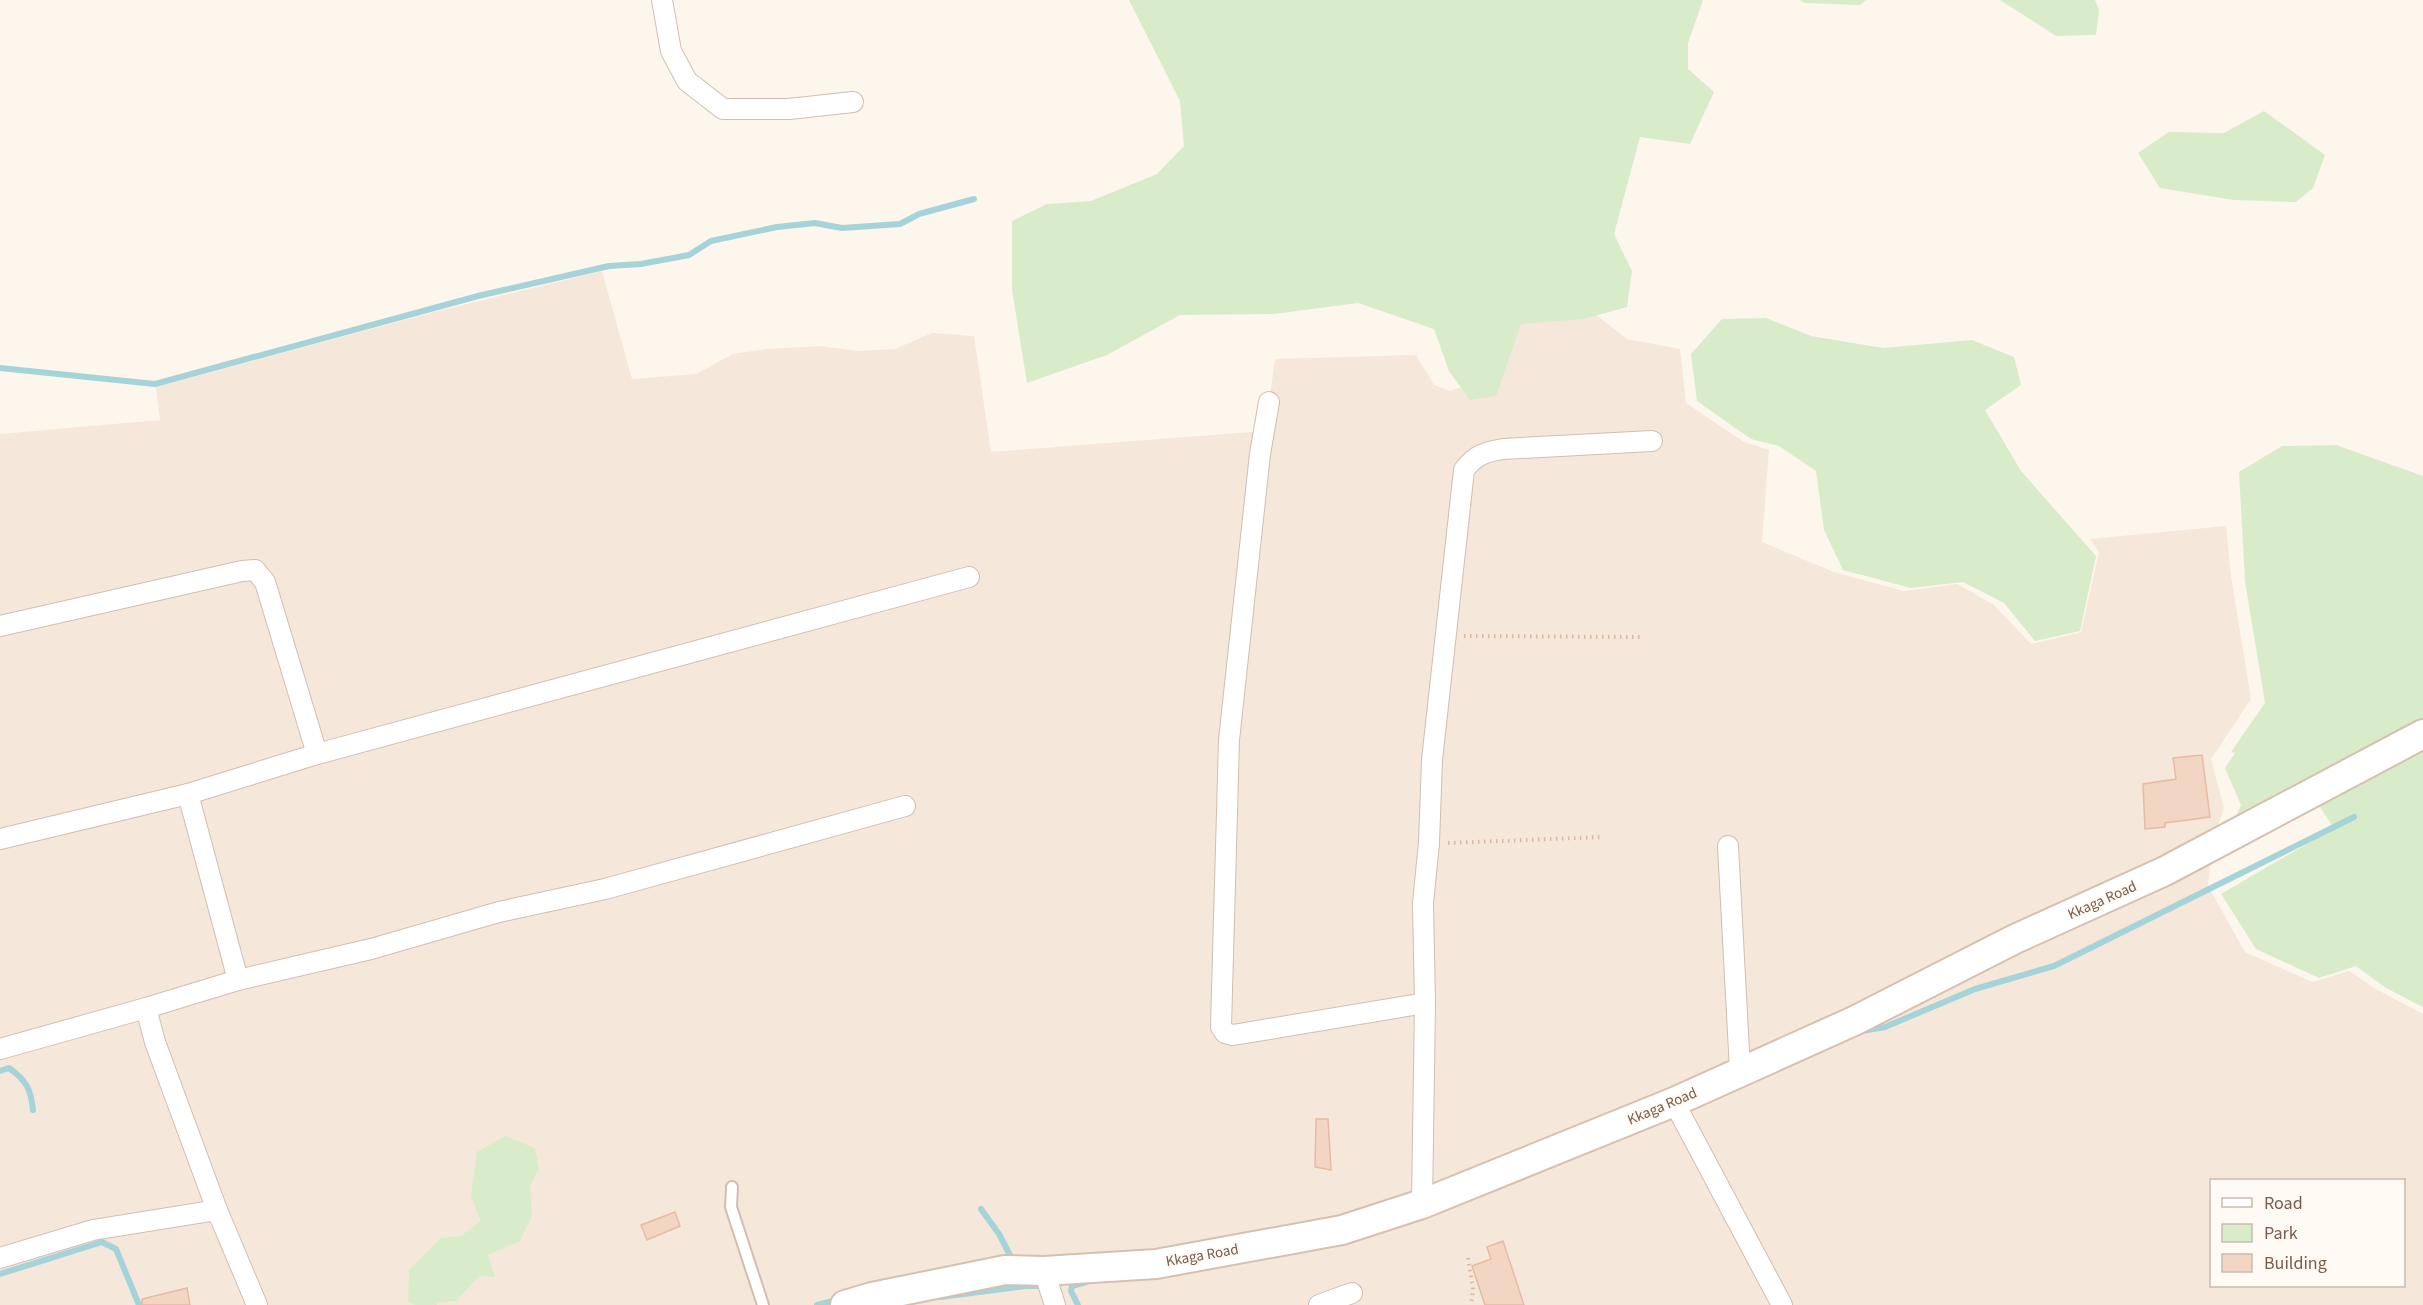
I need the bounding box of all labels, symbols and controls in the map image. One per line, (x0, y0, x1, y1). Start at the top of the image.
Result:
street label: Kkaga Road (2064, 876, 2140, 925)
street label: Kkaga Road (1624, 1082, 1700, 1131)
legend (2210, 1179, 2405, 1287)
text: Road (2264, 1191, 2303, 1216)
text: Park (2264, 1221, 2298, 1246)
street label: Kkaga Road (1164, 1239, 1240, 1272)
text: Building (2264, 1251, 2327, 1276)

